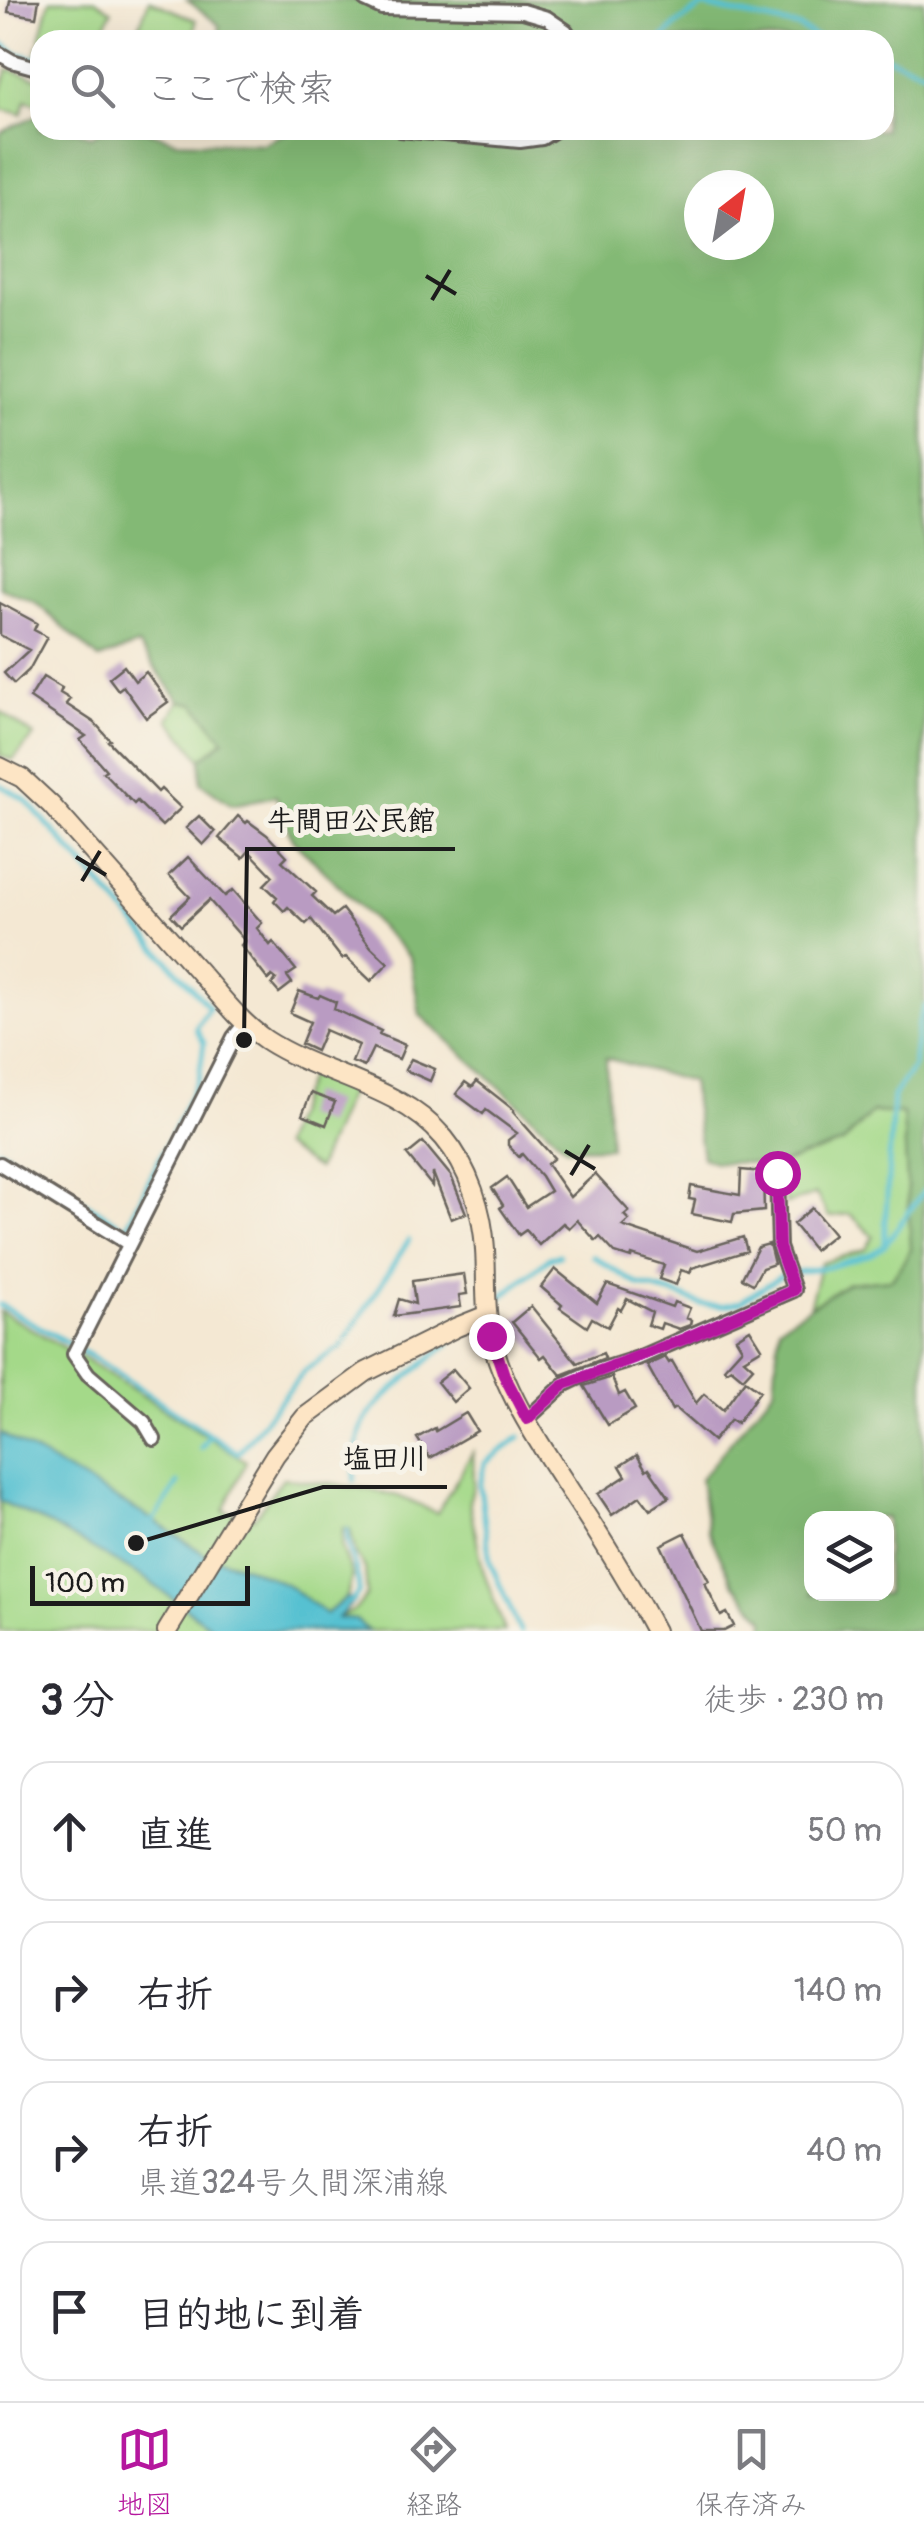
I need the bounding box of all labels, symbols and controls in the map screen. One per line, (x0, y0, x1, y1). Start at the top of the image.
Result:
search box (30, 30, 894, 140)
icon: search (65, 58, 120, 113)
text: ここで検索 (145, 65, 335, 113)
north arrow (684, 170, 774, 260)
callout: 牛間田公民館 (247, 791, 455, 849)
text: 牛間田公民館 (267, 804, 435, 839)
route start (755, 1151, 801, 1197)
route end (469, 1314, 515, 1360)
callout: 塩田川 (323, 1429, 447, 1487)
text: 塩田川 (343, 1442, 427, 1477)
map controls (804, 1511, 894, 1601)
button: layers (804, 1511, 894, 1601)
scale bar (30, 1561, 250, 1606)
text: 100 m (45, 1566, 125, 1601)
text: 3 分 (40, 1675, 115, 1727)
text: 徒歩 · 230 m (704, 1680, 884, 1720)
icon: ahead (42, 1804, 97, 1859)
text: 直進 (137, 1811, 213, 1859)
text: 50 m (807, 1811, 882, 1851)
icon: right (42, 1964, 97, 2019)
text: 右折 (137, 1971, 213, 2019)
text: 140 m (794, 1971, 882, 2011)
text: 右折 (137, 2108, 213, 2156)
icon: right (42, 2124, 97, 2179)
text: 40 m (806, 2131, 882, 2171)
text: 県道324号久間深浦線 (137, 2163, 447, 2203)
icon: arrive (42, 2284, 97, 2339)
text: 目的地に到着 (137, 2291, 365, 2339)
tab: 地図 (117, 2422, 173, 2523)
tab: 経路 (406, 2422, 462, 2523)
tab: 保存済み (695, 2422, 807, 2523)

